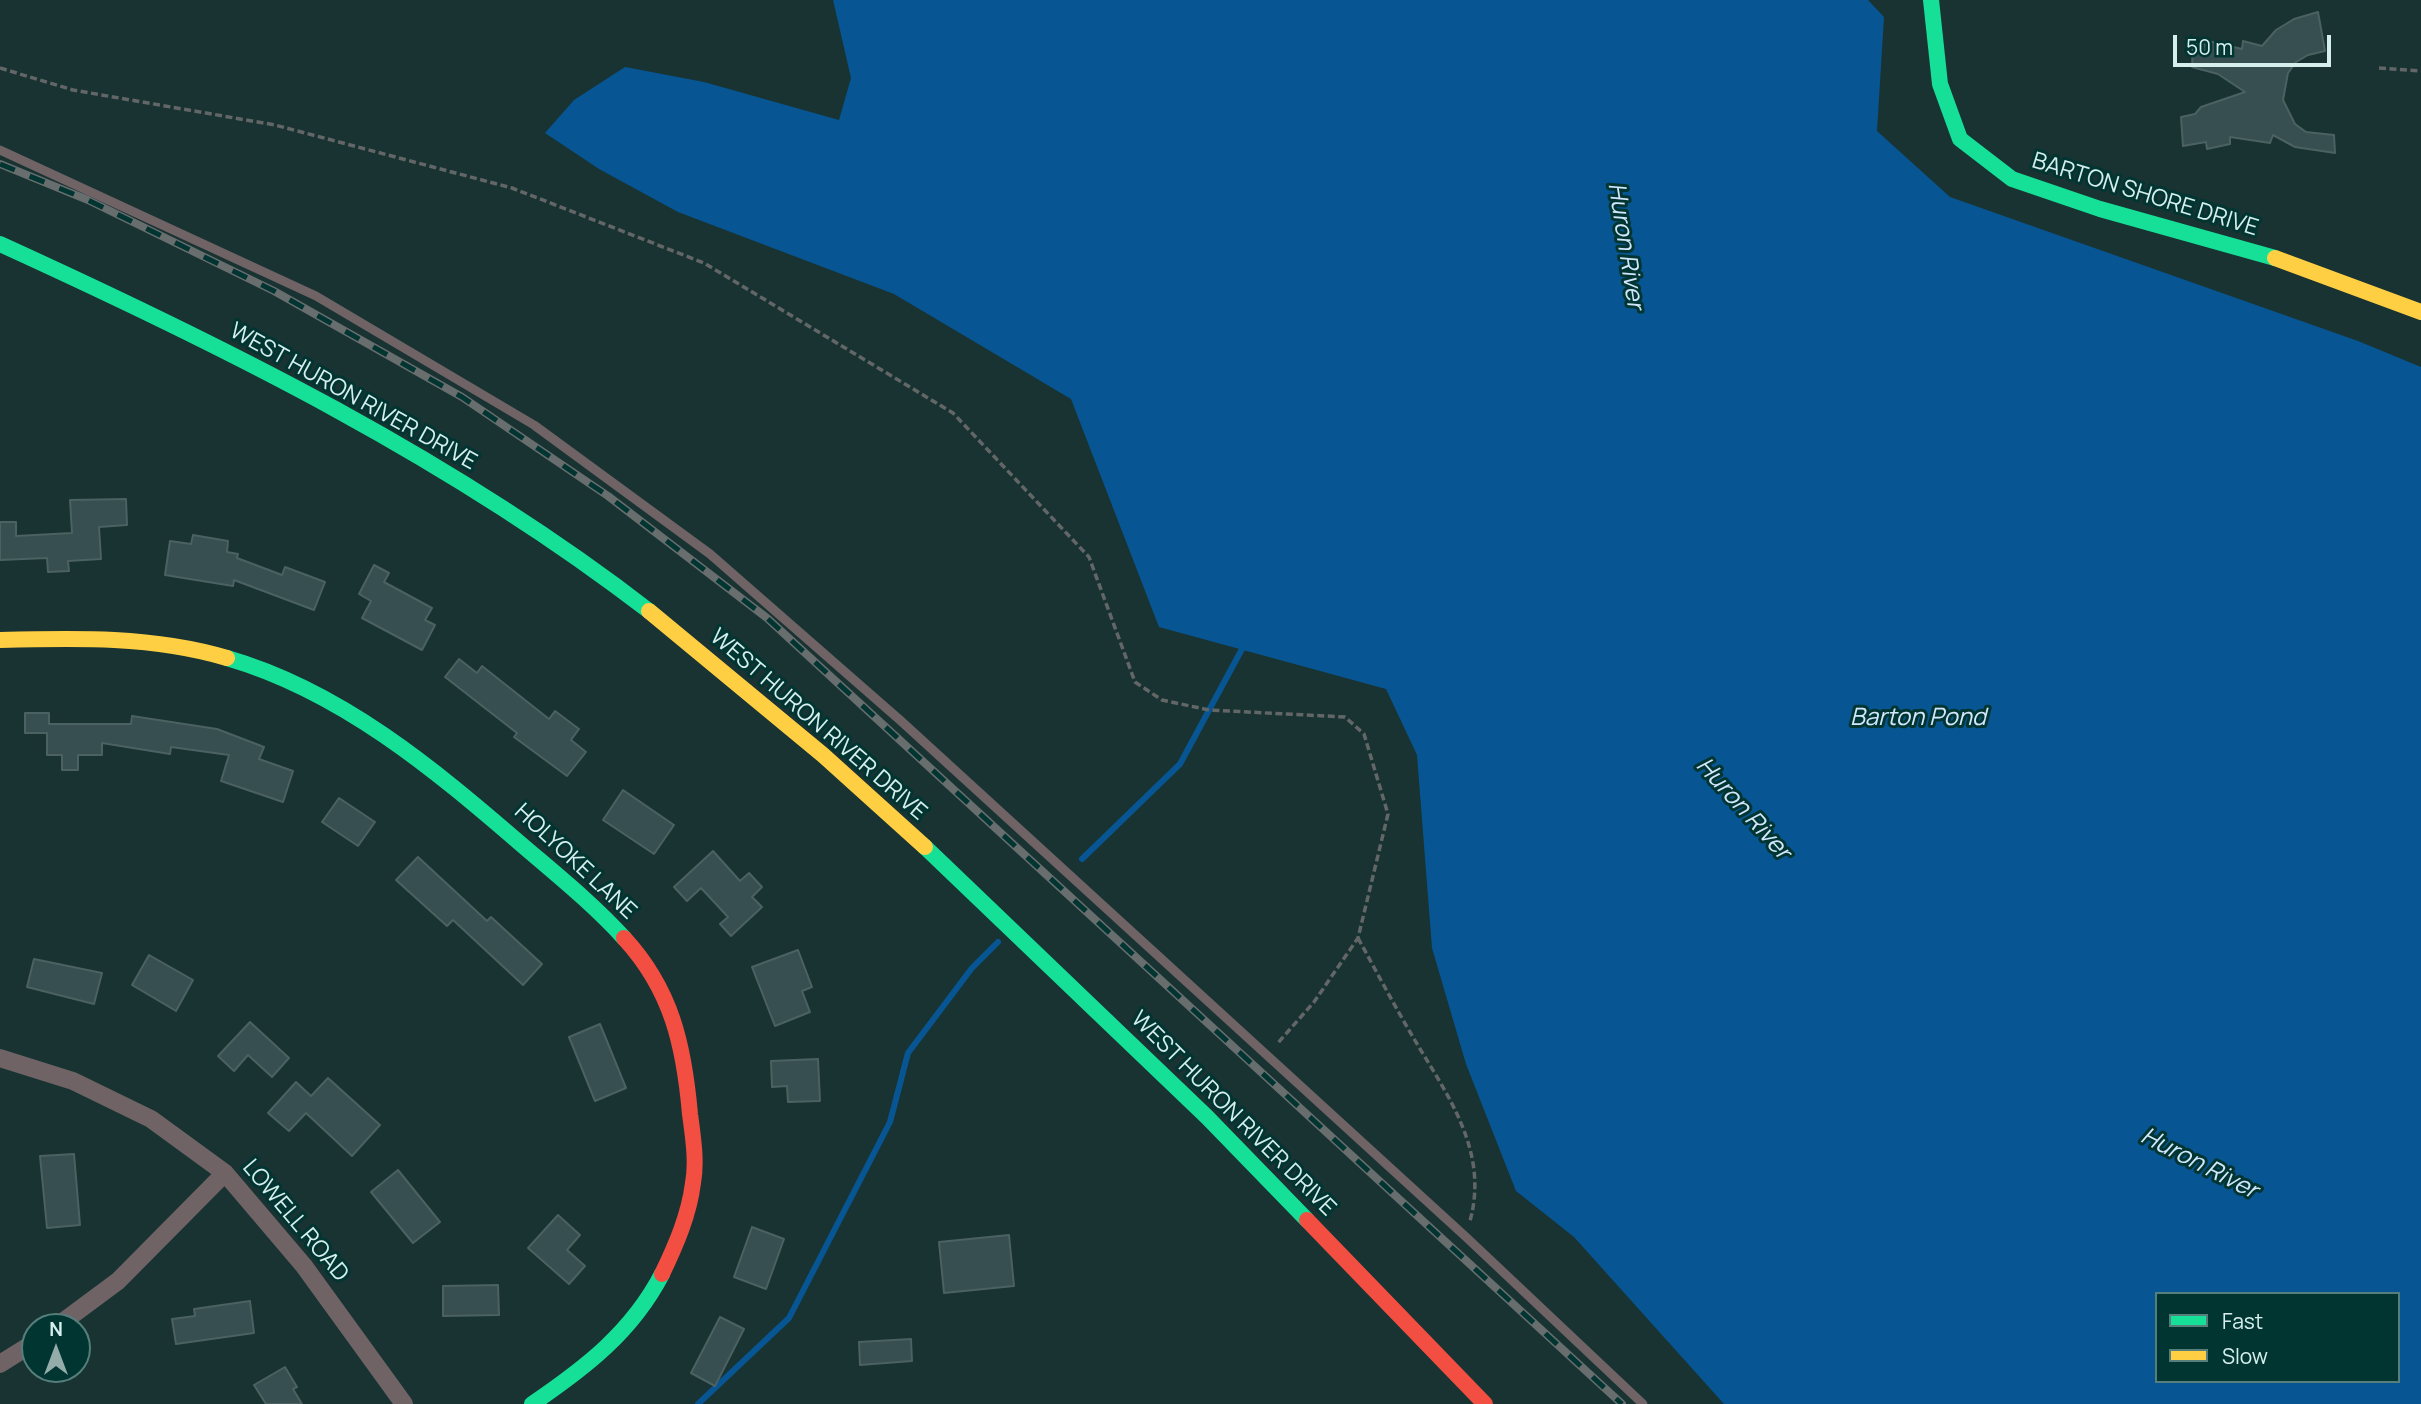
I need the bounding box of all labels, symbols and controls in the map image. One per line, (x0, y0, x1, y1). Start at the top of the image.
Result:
scale bar (2176, 21, 2334, 65)
text: 50 m (2186, 33, 2233, 61)
street label: BARTON SHORE DRIVE (2029, 147, 2261, 243)
water label: Huron River (1601, 181, 1649, 311)
street label: WEST HURON RIVER DRIVE (225, 318, 481, 476)
street label: WEST HURON RIVER DRIVE (704, 623, 932, 827)
water label: Barton Pond (1850, 704, 1986, 732)
water label: Huron River (1690, 752, 1796, 866)
street label: HOLYOKE LANE (508, 798, 642, 926)
street label: WEST HURON RIVER DRIVE (1125, 1006, 1341, 1222)
water label: Huron River (2136, 1122, 2262, 1206)
street label: LOWELL ROAD (236, 1154, 354, 1288)
legend (2155, 1292, 2400, 1383)
text: Fast (2222, 1307, 2263, 1335)
north arrow (21, 1313, 91, 1383)
text: N (49, 1316, 63, 1342)
text: Slow (2222, 1342, 2268, 1370)

